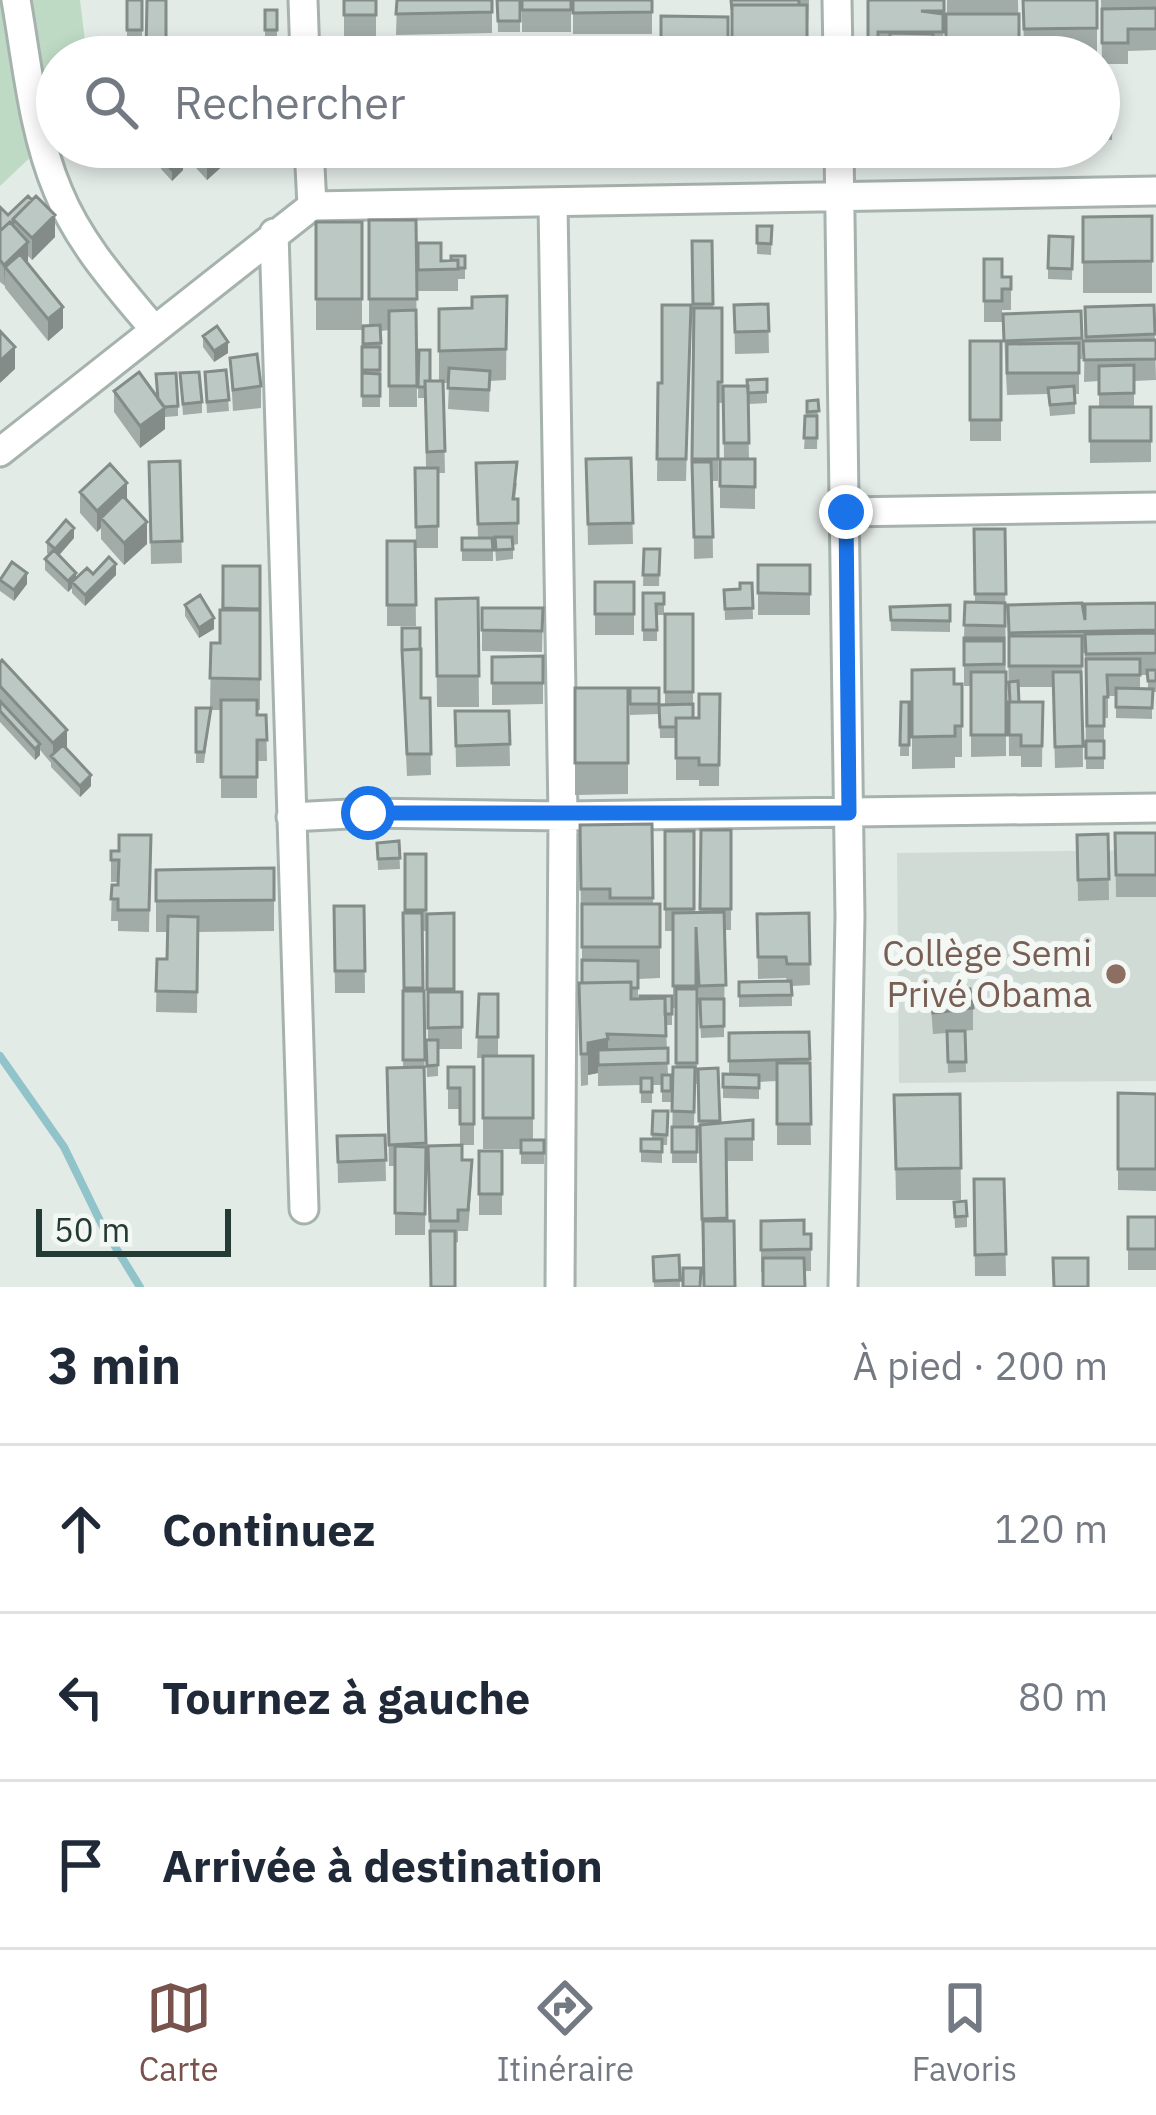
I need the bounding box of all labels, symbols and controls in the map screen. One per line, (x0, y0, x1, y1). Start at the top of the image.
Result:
search box (36, 36, 1120, 168)
icon: search (78, 69, 144, 135)
text: Rechercher (174, 73, 405, 131)
route end (819, 485, 873, 539)
route start (341, 786, 395, 840)
place label: Collège Semi Privé Obama (882, 929, 1092, 1017)
marker: Collège Semi Privé Obama (1103, 961, 1129, 987)
scale bar (36, 1203, 231, 1256)
text: 50 m (54, 1208, 130, 1251)
text: 3 min (48, 1332, 181, 1398)
text: À pied · 200 m (853, 1340, 1108, 1391)
icon: ahead (48, 1496, 114, 1562)
text: Continuez (162, 1500, 376, 1558)
text: 120 m (995, 1503, 1108, 1554)
icon: left (48, 1664, 114, 1730)
text: Tournez à gauche (162, 1668, 530, 1726)
text: 80 m (1018, 1671, 1108, 1722)
icon: arrive (48, 1832, 114, 1898)
text: Arrivée à destination (162, 1836, 603, 1894)
tab: Carte (139, 1975, 219, 2090)
tab: Itinéraire (496, 1975, 634, 2090)
tab: Favoris (912, 1975, 1017, 2090)

